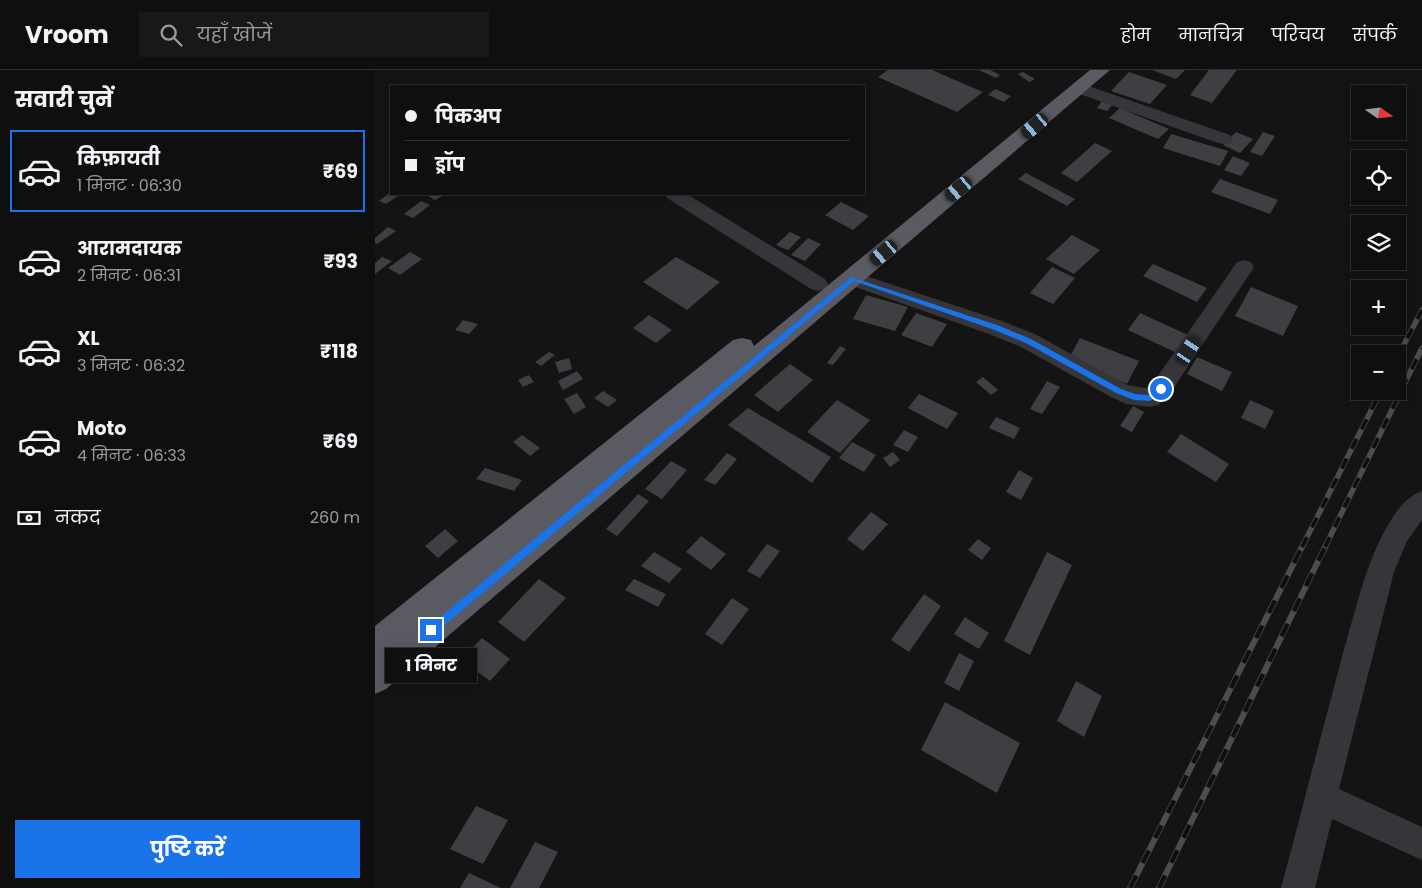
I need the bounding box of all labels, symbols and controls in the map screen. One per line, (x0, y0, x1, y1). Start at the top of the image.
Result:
search box (139, 12, 489, 57)
text: Vroom (25, 18, 109, 51)
icon: search (157, 21, 185, 49)
text: यहाँ खोजें (197, 21, 272, 48)
text: होम (1121, 22, 1151, 47)
text: मानचित्र (1179, 22, 1243, 47)
text: परिचय (1271, 22, 1325, 47)
text: संपर्क (1353, 22, 1397, 47)
text: सवारी चुनें (15, 84, 113, 115)
north arrow (1351, 85, 1406, 140)
map controls (1351, 85, 1406, 400)
text: पिकअप (435, 103, 501, 130)
car (1018, 111, 1051, 141)
text: किफ़ायती (77, 145, 160, 172)
icon: car (17, 149, 62, 194)
button: locate (1351, 150, 1406, 205)
text: ड्रॉप (435, 151, 465, 178)
text: ₹69 (323, 158, 358, 185)
text: 1 मिनट · 06:30 (77, 174, 182, 197)
car (942, 174, 975, 204)
button: layers (1351, 215, 1406, 270)
text: आरामदायक (77, 235, 182, 262)
car (867, 238, 900, 268)
icon: car (17, 239, 62, 284)
text: ₹93 (323, 248, 358, 275)
text: 2 मिनट · 06:31 (77, 264, 181, 287)
button: + (1351, 280, 1406, 335)
text: XL (77, 325, 100, 352)
icon: car (17, 329, 62, 374)
car (1174, 333, 1203, 367)
text: ₹118 (320, 338, 358, 365)
button: − (1351, 345, 1406, 400)
text: 3 मिनट · 06:32 (77, 354, 185, 377)
route start (1150, 378, 1172, 400)
text: Moto (77, 415, 126, 442)
icon: car (17, 419, 62, 464)
text: ₹69 (323, 428, 358, 455)
text: 4 मिनट · 06:33 (77, 444, 186, 467)
icon: cash (15, 504, 43, 532)
text: नकद (55, 504, 100, 531)
text: 260 m (310, 506, 360, 529)
route end (420, 619, 442, 641)
callout: 1 मिनट (385, 648, 477, 682)
text: 1 मिनट (405, 654, 457, 677)
button: पुष्टि करें (15, 820, 360, 878)

